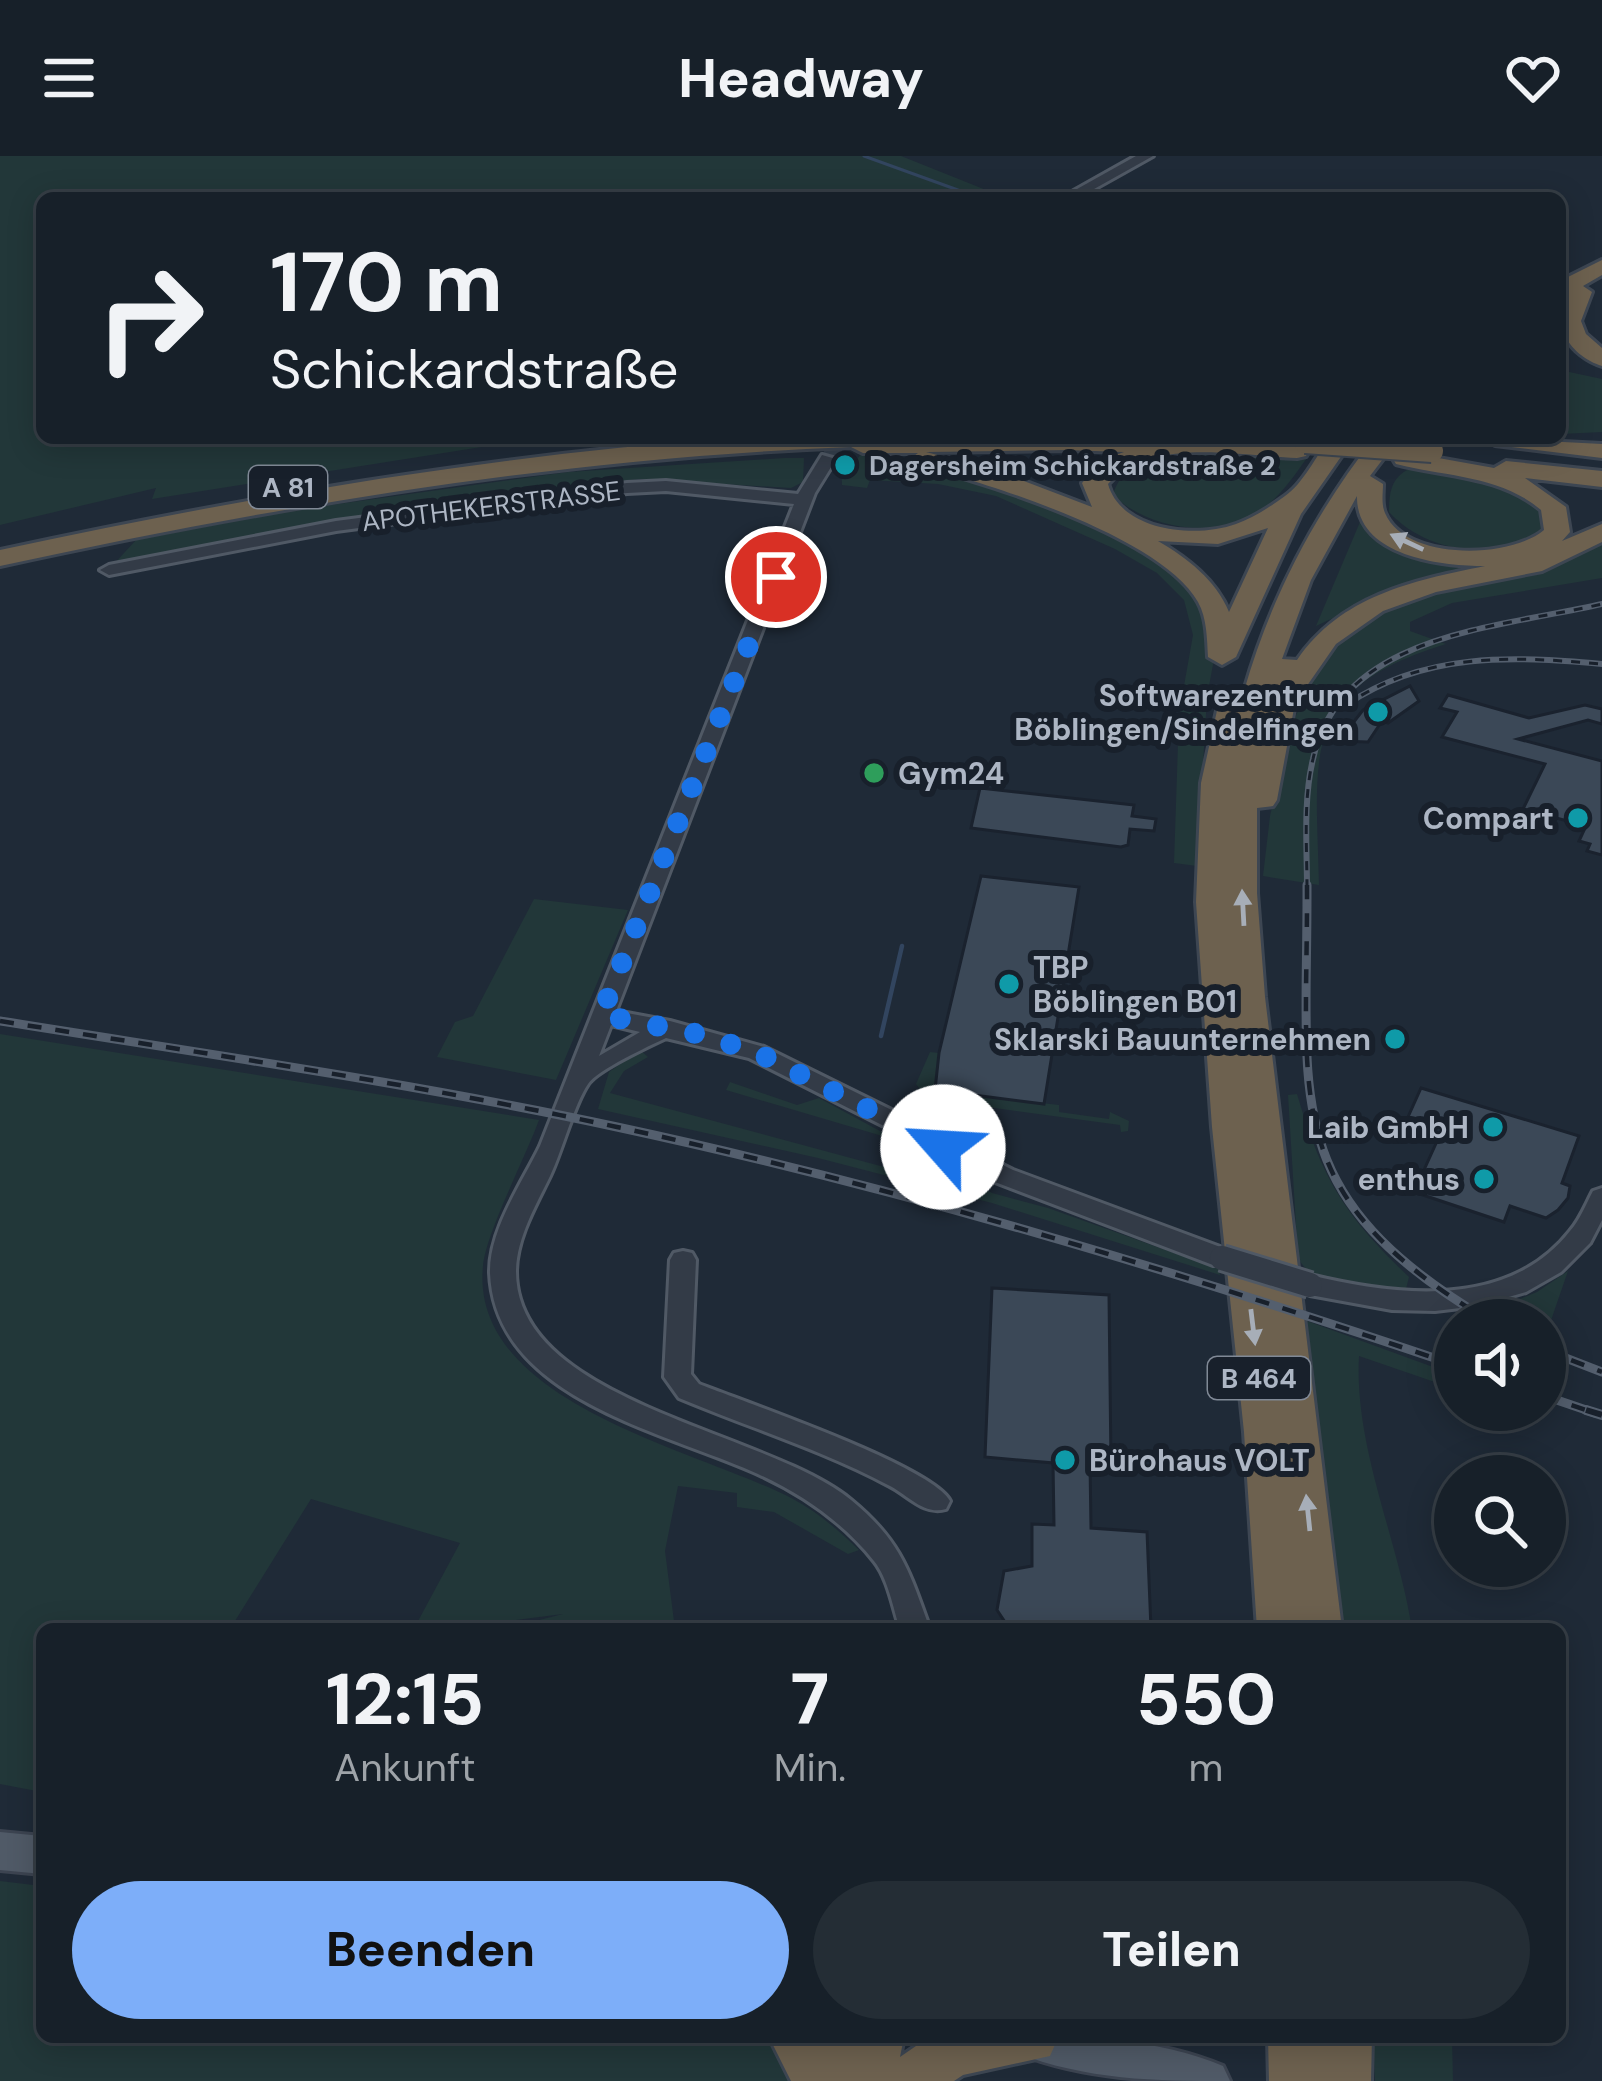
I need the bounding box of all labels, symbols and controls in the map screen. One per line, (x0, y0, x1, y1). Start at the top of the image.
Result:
text: Headway (678, 43, 924, 114)
icon: menu (36, 45, 102, 111)
icon: heart (1500, 45, 1566, 111)
text: 170 m (270, 228, 503, 337)
icon: right (72, 240, 228, 396)
text: Schickardstraße (270, 334, 678, 405)
place label: Dagersheim Schickardstraße 2 (869, 448, 1276, 483)
marker: Dagersheim Schickardstraße 2 (832, 452, 858, 478)
road number: A 81 (249, 466, 327, 508)
street label: APOTHEKERSTRASSE (360, 473, 622, 539)
pin (725, 526, 827, 628)
one-way arrow (1389, 532, 1424, 552)
icon: arrive (743, 544, 809, 610)
place label: Softwarezentrum Böblingen/Sindelfingen (1014, 676, 1354, 749)
marker: Softwarezentrum Böblingen/Sindelfingen (1365, 699, 1391, 725)
place label: Gym24 (898, 754, 1004, 793)
marker: Gym24 (861, 760, 887, 786)
place label: Compart (1423, 799, 1554, 838)
marker: Compart (1565, 805, 1591, 831)
one-way arrow (1234, 888, 1253, 926)
place label: TBP Böblingen B01 (1033, 948, 1237, 1021)
marker: TBP Böblingen B01 (996, 971, 1022, 997)
place label: Sklarski Bauunternehmen (994, 1020, 1371, 1059)
marker: Sklarski Bauunternehmen (1382, 1026, 1408, 1052)
position arrow (880, 1084, 1006, 1210)
place label: Laib GmbH (1307, 1108, 1469, 1147)
marker: Laib GmbH (1480, 1114, 1506, 1140)
place label: enthus (1357, 1160, 1460, 1199)
marker: enthus (1471, 1166, 1497, 1192)
map controls (1434, 1299, 1566, 1587)
button: sound (1434, 1299, 1566, 1431)
one-way arrow (1244, 1309, 1263, 1346)
road number: B 464 (1208, 1357, 1310, 1399)
place label: Bürohaus VOLT (1089, 1441, 1310, 1480)
marker: Bürohaus VOLT (1052, 1447, 1078, 1473)
button: search (1434, 1455, 1566, 1587)
one-way arrow (1298, 1494, 1317, 1531)
text: 12:15 (326, 1653, 484, 1746)
text: 7 (791, 1653, 829, 1746)
text: 550 (1136, 1653, 1276, 1746)
text: Ankunft (334, 1742, 475, 1793)
text: Min. (774, 1742, 846, 1793)
text: m (1189, 1742, 1223, 1793)
button: Beenden (72, 1881, 789, 2019)
button: Teilen (813, 1881, 1530, 2019)

